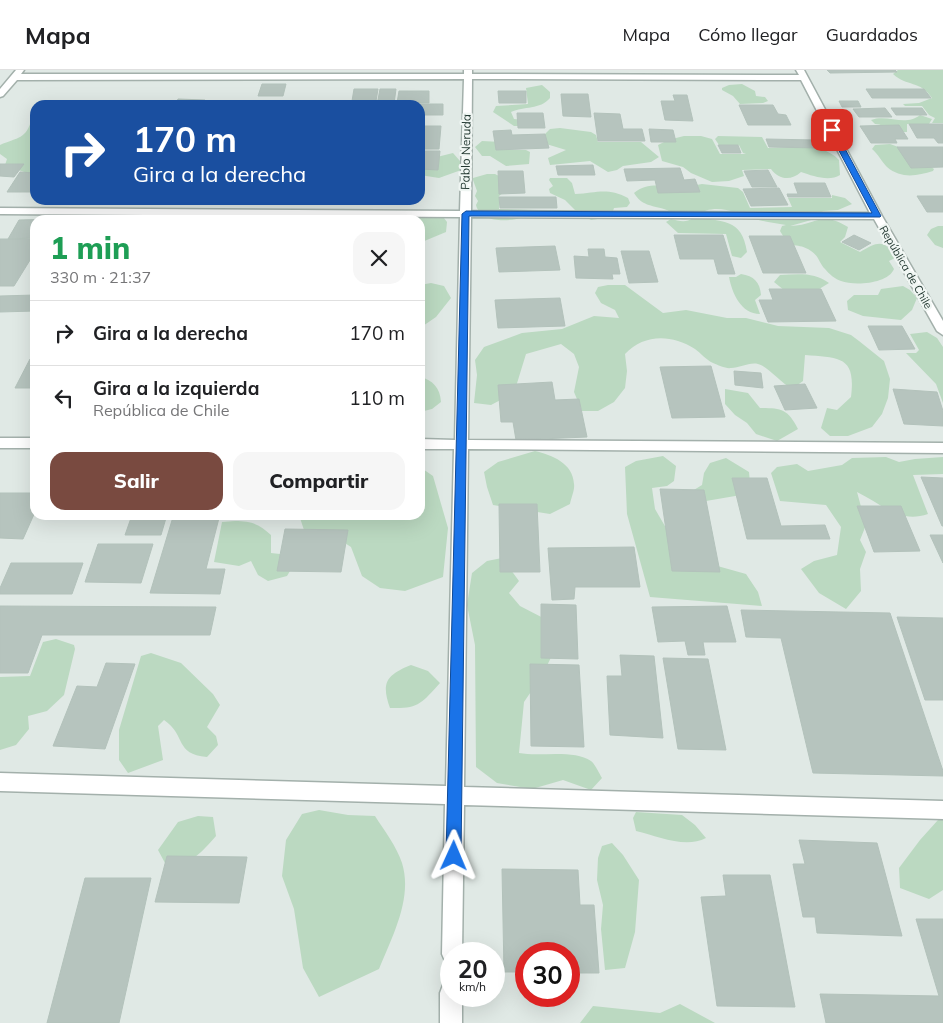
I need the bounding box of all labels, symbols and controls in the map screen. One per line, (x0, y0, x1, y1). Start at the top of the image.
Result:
text: Mapa (25, 20, 91, 50)
text: Mapa (622, 23, 670, 46)
text: Cómo llegar (698, 23, 798, 46)
text: Guardados (826, 23, 918, 46)
pin (811, 109, 853, 151)
street label: Pablo Neruda (457, 114, 474, 190)
icon: arrive (818, 116, 846, 144)
text: 170 m (133, 117, 237, 161)
icon: right (50, 120, 115, 185)
text: Gira a la derecha (133, 160, 306, 188)
street label: República de Chile (876, 223, 936, 311)
text: 1 min (50, 229, 130, 267)
button: close (353, 232, 405, 284)
text: 330 m · 21:37 (50, 267, 151, 287)
icon: right (50, 319, 78, 347)
text: Gira a la derecha (93, 321, 248, 345)
text: 170 m (349, 321, 405, 345)
text: Gira a la izquierda (93, 376, 259, 400)
icon: left (50, 384, 78, 412)
text: 110 m (349, 386, 405, 410)
text: República de Chile (93, 400, 229, 420)
button: Salir (50, 452, 223, 510)
button: Compartir (233, 452, 405, 510)
position arrow (427, 829, 479, 881)
speed limit sign: 30 (515, 942, 580, 1007)
text: 20 (457, 953, 488, 984)
text: km/h (459, 979, 486, 994)

